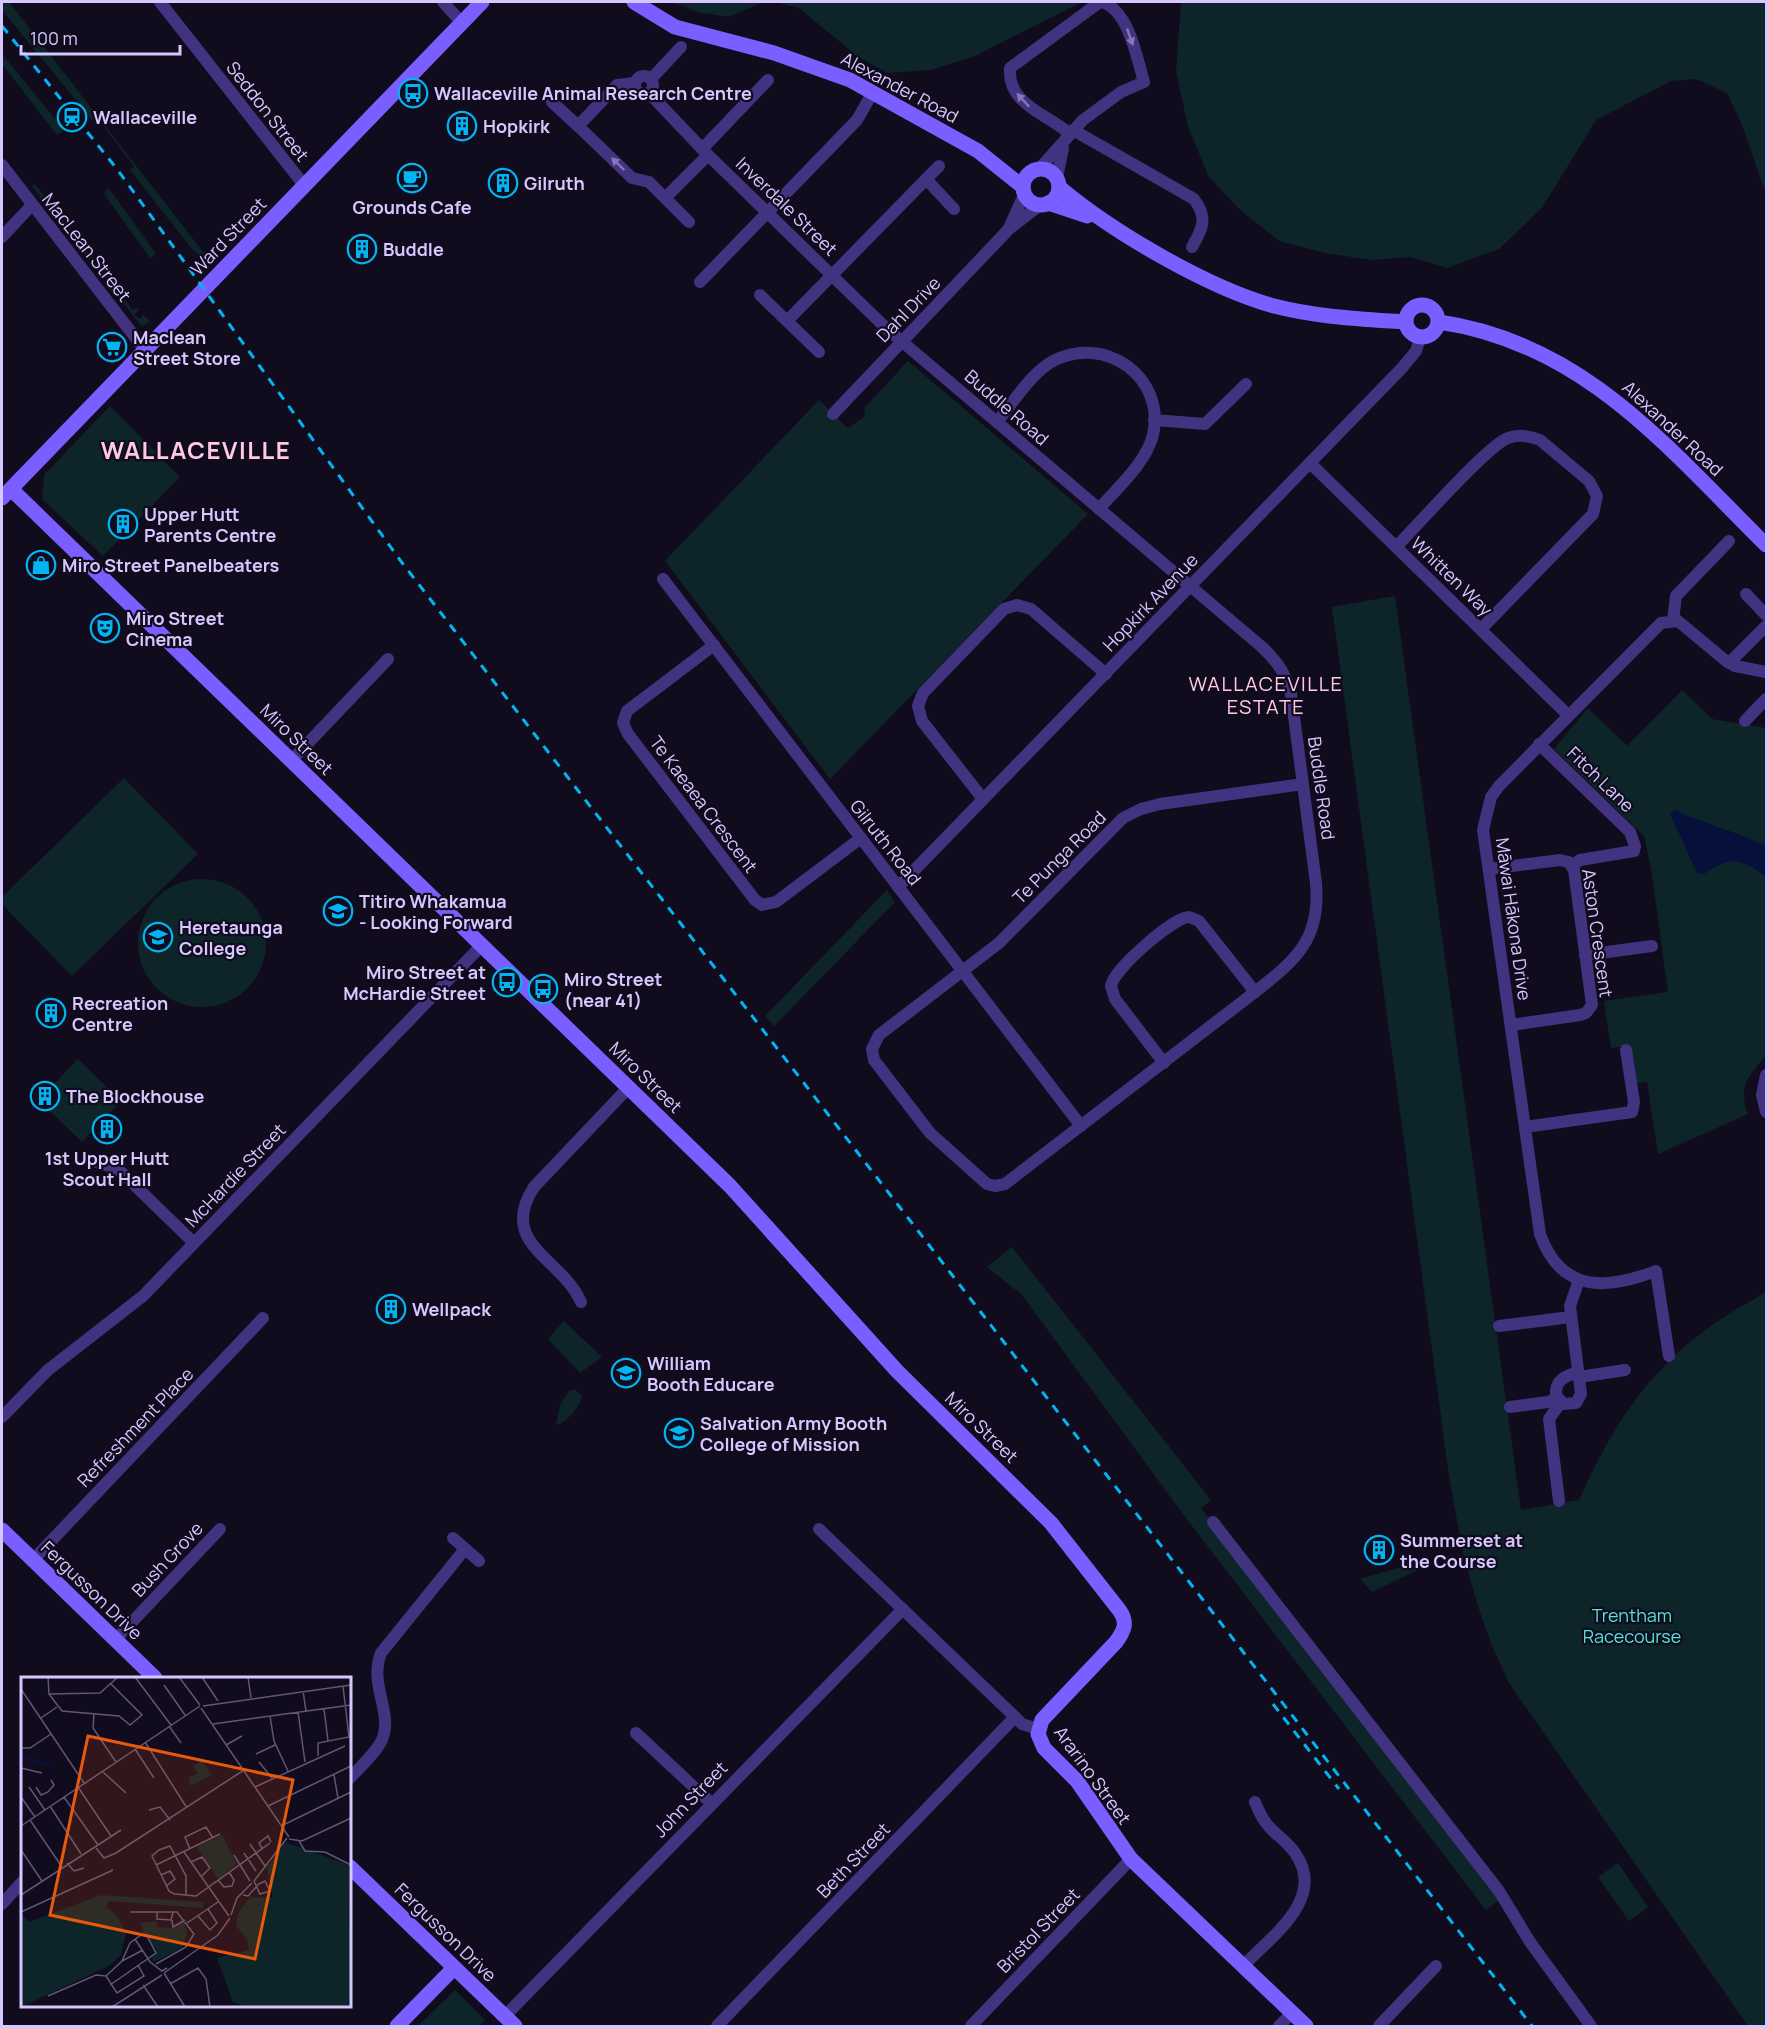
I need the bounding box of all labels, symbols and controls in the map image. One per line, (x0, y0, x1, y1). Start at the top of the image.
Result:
scale bar (21, 18, 180, 56)
text: 100 m (30, 26, 78, 50)
one-way arrow (1126, 28, 1136, 46)
street label: Alexander Road (837, 46, 963, 128)
street label: Seddon Street (221, 56, 315, 166)
bus stop icon: Wallaceville Animal Research Centre (397, 77, 429, 109)
place label: Wallaceville Animal Research Centre (434, 81, 752, 105)
one-way arrow (1016, 93, 1030, 108)
station icon: Wallaceville (56, 101, 88, 133)
place label: Wallaceville (93, 105, 197, 129)
building icon: Hopkirk (446, 110, 478, 142)
place label: Hopkirk (483, 114, 551, 138)
street label: Inverdale Street (731, 151, 843, 261)
one-way arrow (611, 157, 625, 171)
cafe icon: Grounds Cafe (396, 162, 428, 194)
building icon: Gilruth (487, 167, 519, 199)
place label: Gilruth (524, 171, 585, 195)
street label: MacLean Street (37, 188, 137, 306)
street label: Ward Street (185, 192, 271, 280)
place label: Grounds Cafe (352, 195, 472, 219)
building icon: Buddle (346, 233, 378, 265)
place label: Buddle (383, 237, 444, 261)
street label: Dahl Drive (871, 271, 945, 347)
place label: Maclean Street Store (133, 325, 241, 370)
supermarket icon: Maclean Street Store (96, 331, 128, 363)
street label: Buddle Road (960, 364, 1054, 450)
street label: Alexander Road (1617, 375, 1729, 481)
district label: WALLACEVILLE (101, 433, 291, 466)
place label: Upper Hutt Parents Centre (144, 502, 277, 547)
building icon: Upper Hutt Parents Centre (107, 508, 139, 540)
street label: Whitten Way (1406, 531, 1498, 621)
street label: Hopkirk Avenue (1097, 548, 1203, 656)
shop icon: Miro Street Panelbeaters (25, 549, 57, 581)
place label: Miro Street Panelbeaters (62, 553, 280, 577)
place label: Miro Street Cinema (126, 606, 224, 651)
theatre icon: Miro Street Cinema (89, 612, 121, 644)
district label: WALLACEVILLE ESTATE (1189, 670, 1343, 720)
street label: Miro Street (255, 698, 339, 780)
street label: Te Kaeaea Crescent (645, 731, 763, 877)
street label: Buddle Road (1303, 735, 1341, 841)
street label: Fitch Lane (1562, 741, 1640, 817)
street label: Gilruth Road (845, 794, 927, 890)
street label: Te Punga Road (1007, 805, 1111, 909)
street label: Māwai Hākona Drive (1491, 836, 1537, 1002)
street label: Aston Crescent (1577, 867, 1619, 999)
place label: Titiro Whakamua - Looking Forward (359, 889, 513, 934)
school or university icon: Titiro Whakamua - Looking Forward (322, 895, 354, 927)
place label: Heretaunga College (179, 915, 283, 960)
school or university icon: Heretaunga College (142, 921, 174, 953)
place label: Miro Street at McHardie Street (343, 960, 486, 1005)
bus stop icon: Miro Street at McHardie Street (491, 966, 523, 998)
place label: Miro Street (near 41) (564, 967, 662, 1012)
bus stop icon: Miro Street (near 41) (527, 973, 559, 1005)
place label: Recreation Centre (72, 991, 168, 1036)
building icon: Recreation Centre (35, 997, 67, 1029)
street label: Miro Street (604, 1036, 688, 1118)
building icon: The Blockhouse (29, 1080, 61, 1112)
place label: The Blockhouse (66, 1084, 205, 1108)
building icon: 1st Upper Hutt Scout Hall (91, 1113, 123, 1145)
street label: McHardie Street (179, 1118, 291, 1232)
place label: 1st Upper Hutt Scout Hall (45, 1146, 169, 1191)
building icon: Wellpack (375, 1293, 407, 1325)
place label: Wellpack (412, 1297, 492, 1321)
place label: William Booth Educare (647, 1351, 775, 1396)
school or university icon: William Booth Educare (610, 1357, 642, 1389)
street label: Refreshment Place (72, 1362, 198, 1492)
street label: Miro Street (940, 1386, 1024, 1468)
place label: Salvation Army Booth College of Mission (700, 1411, 887, 1456)
school or university icon: Salvation Army Booth College of Mission (663, 1417, 695, 1449)
street label: Bush Grove (126, 1516, 208, 1602)
place label: Summerset at the Course (1400, 1528, 1523, 1573)
building icon: Summerset at the Course (1363, 1534, 1395, 1566)
street label: Fergusson Drive (36, 1535, 148, 1645)
park label: Trentham Racecourse (1583, 1603, 1681, 1648)
inset map (21, 1677, 351, 2007)
street label: Ararino Street (1049, 1721, 1137, 1829)
street label: John Street (648, 1756, 732, 1842)
street label: Beth Street (811, 1817, 895, 1903)
street label: Fergusson Drive (390, 1877, 502, 1987)
street label: Bristol Street (991, 1882, 1085, 1978)

